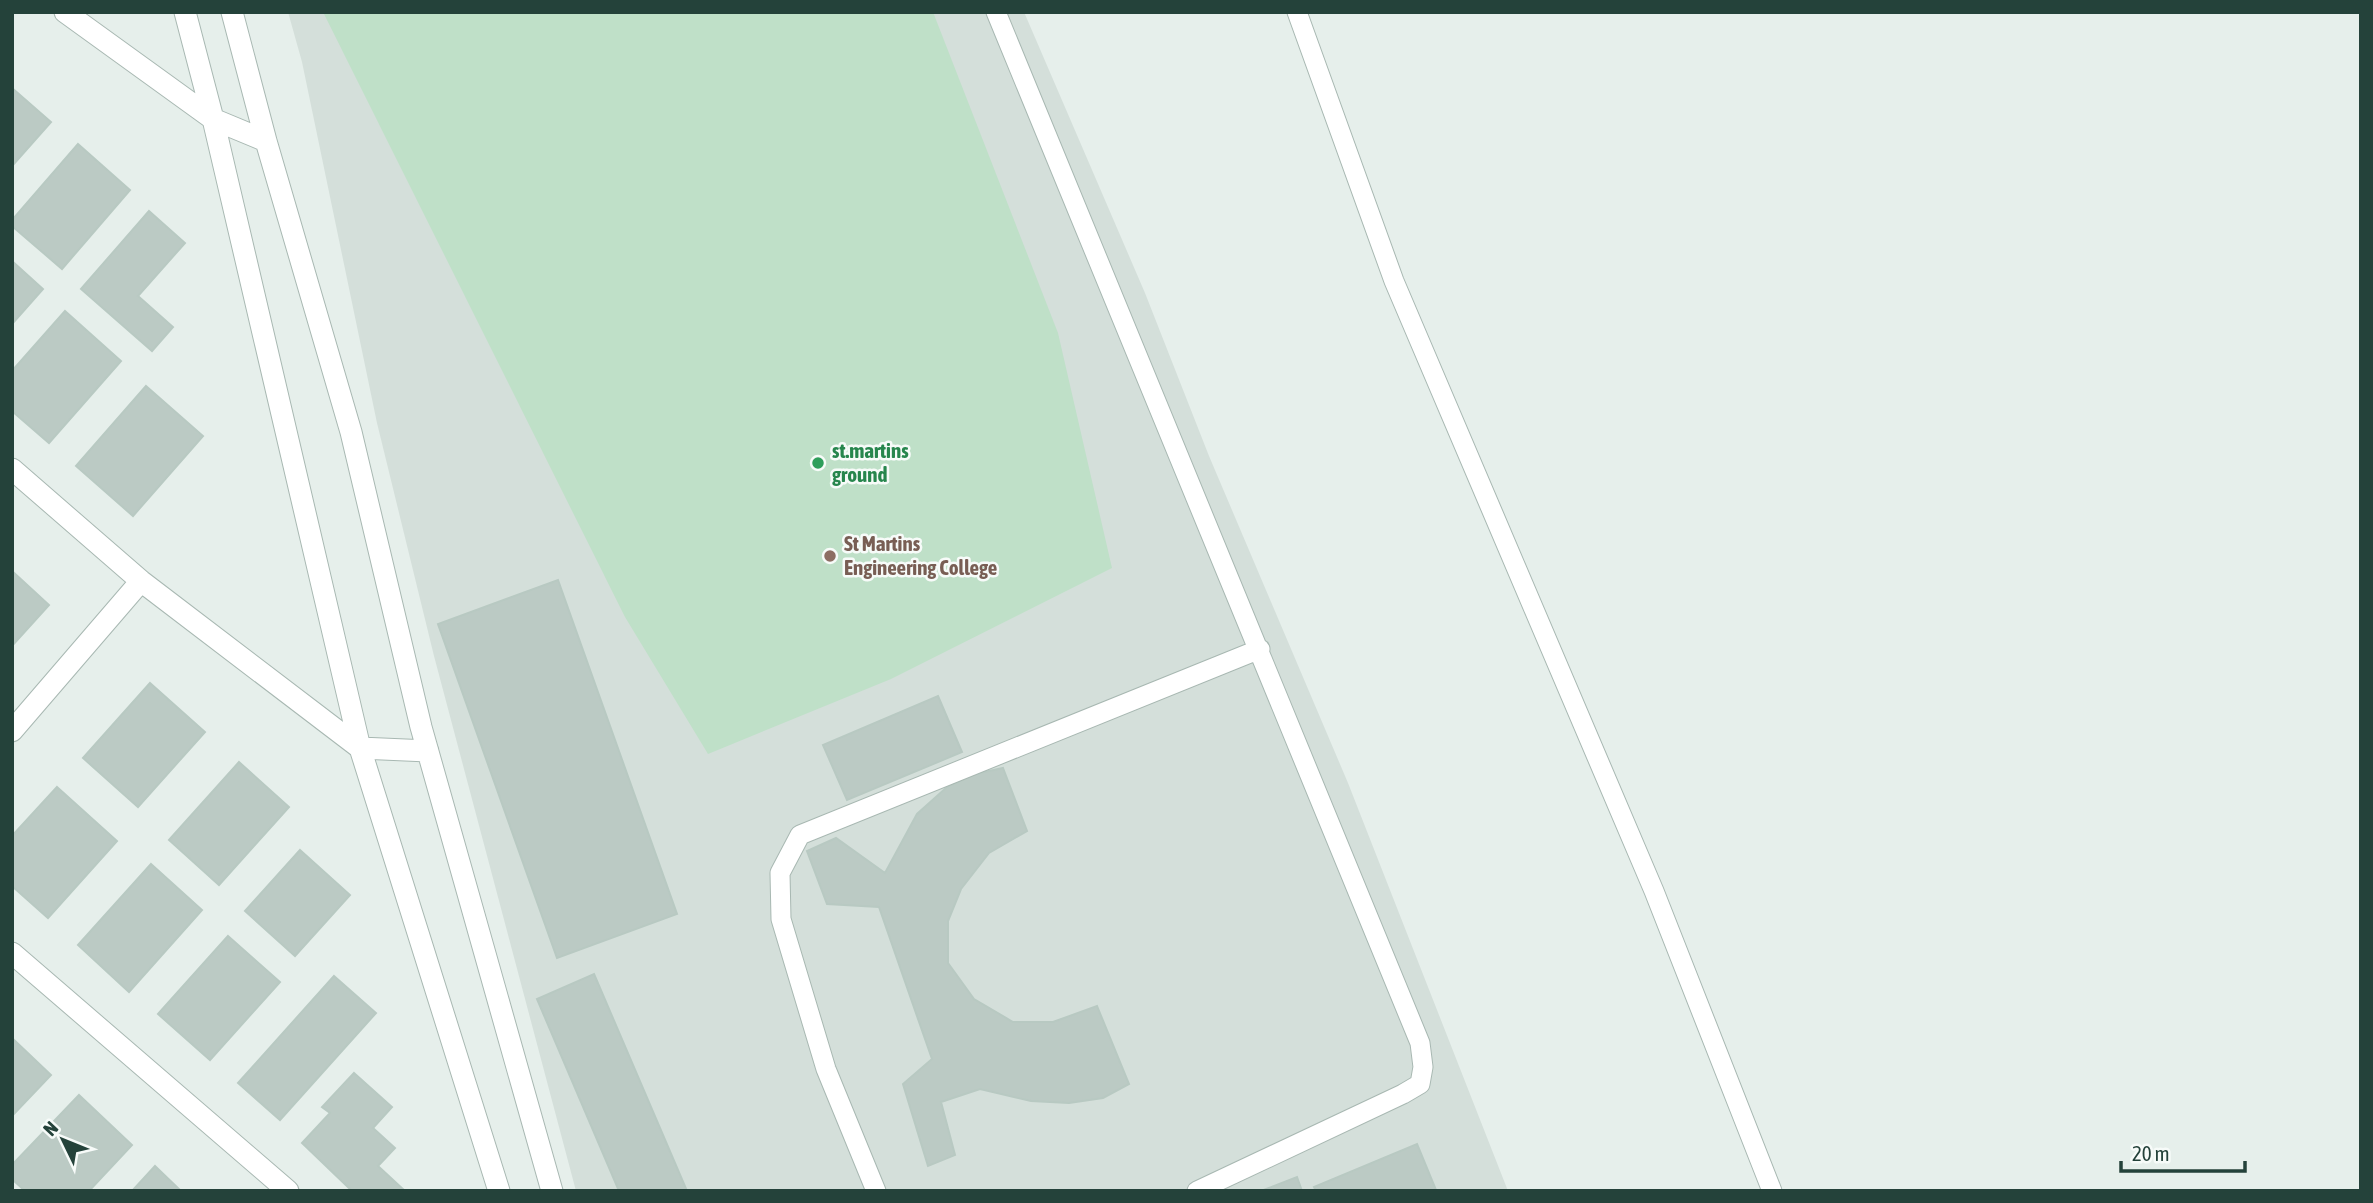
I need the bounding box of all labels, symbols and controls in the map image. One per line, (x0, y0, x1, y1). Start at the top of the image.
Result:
place label: st.martins ground (832, 438, 909, 486)
marker: st.martins ground (810, 455, 826, 471)
place label: St Martins Engineering College (844, 531, 997, 579)
marker: St Martins Engineering College (822, 548, 838, 564)
north arrow (28, 1105, 98, 1175)
text: N (39, 1117, 62, 1140)
scale bar (2121, 1130, 2245, 1174)
text: 20 m (2132, 1141, 2170, 1165)

